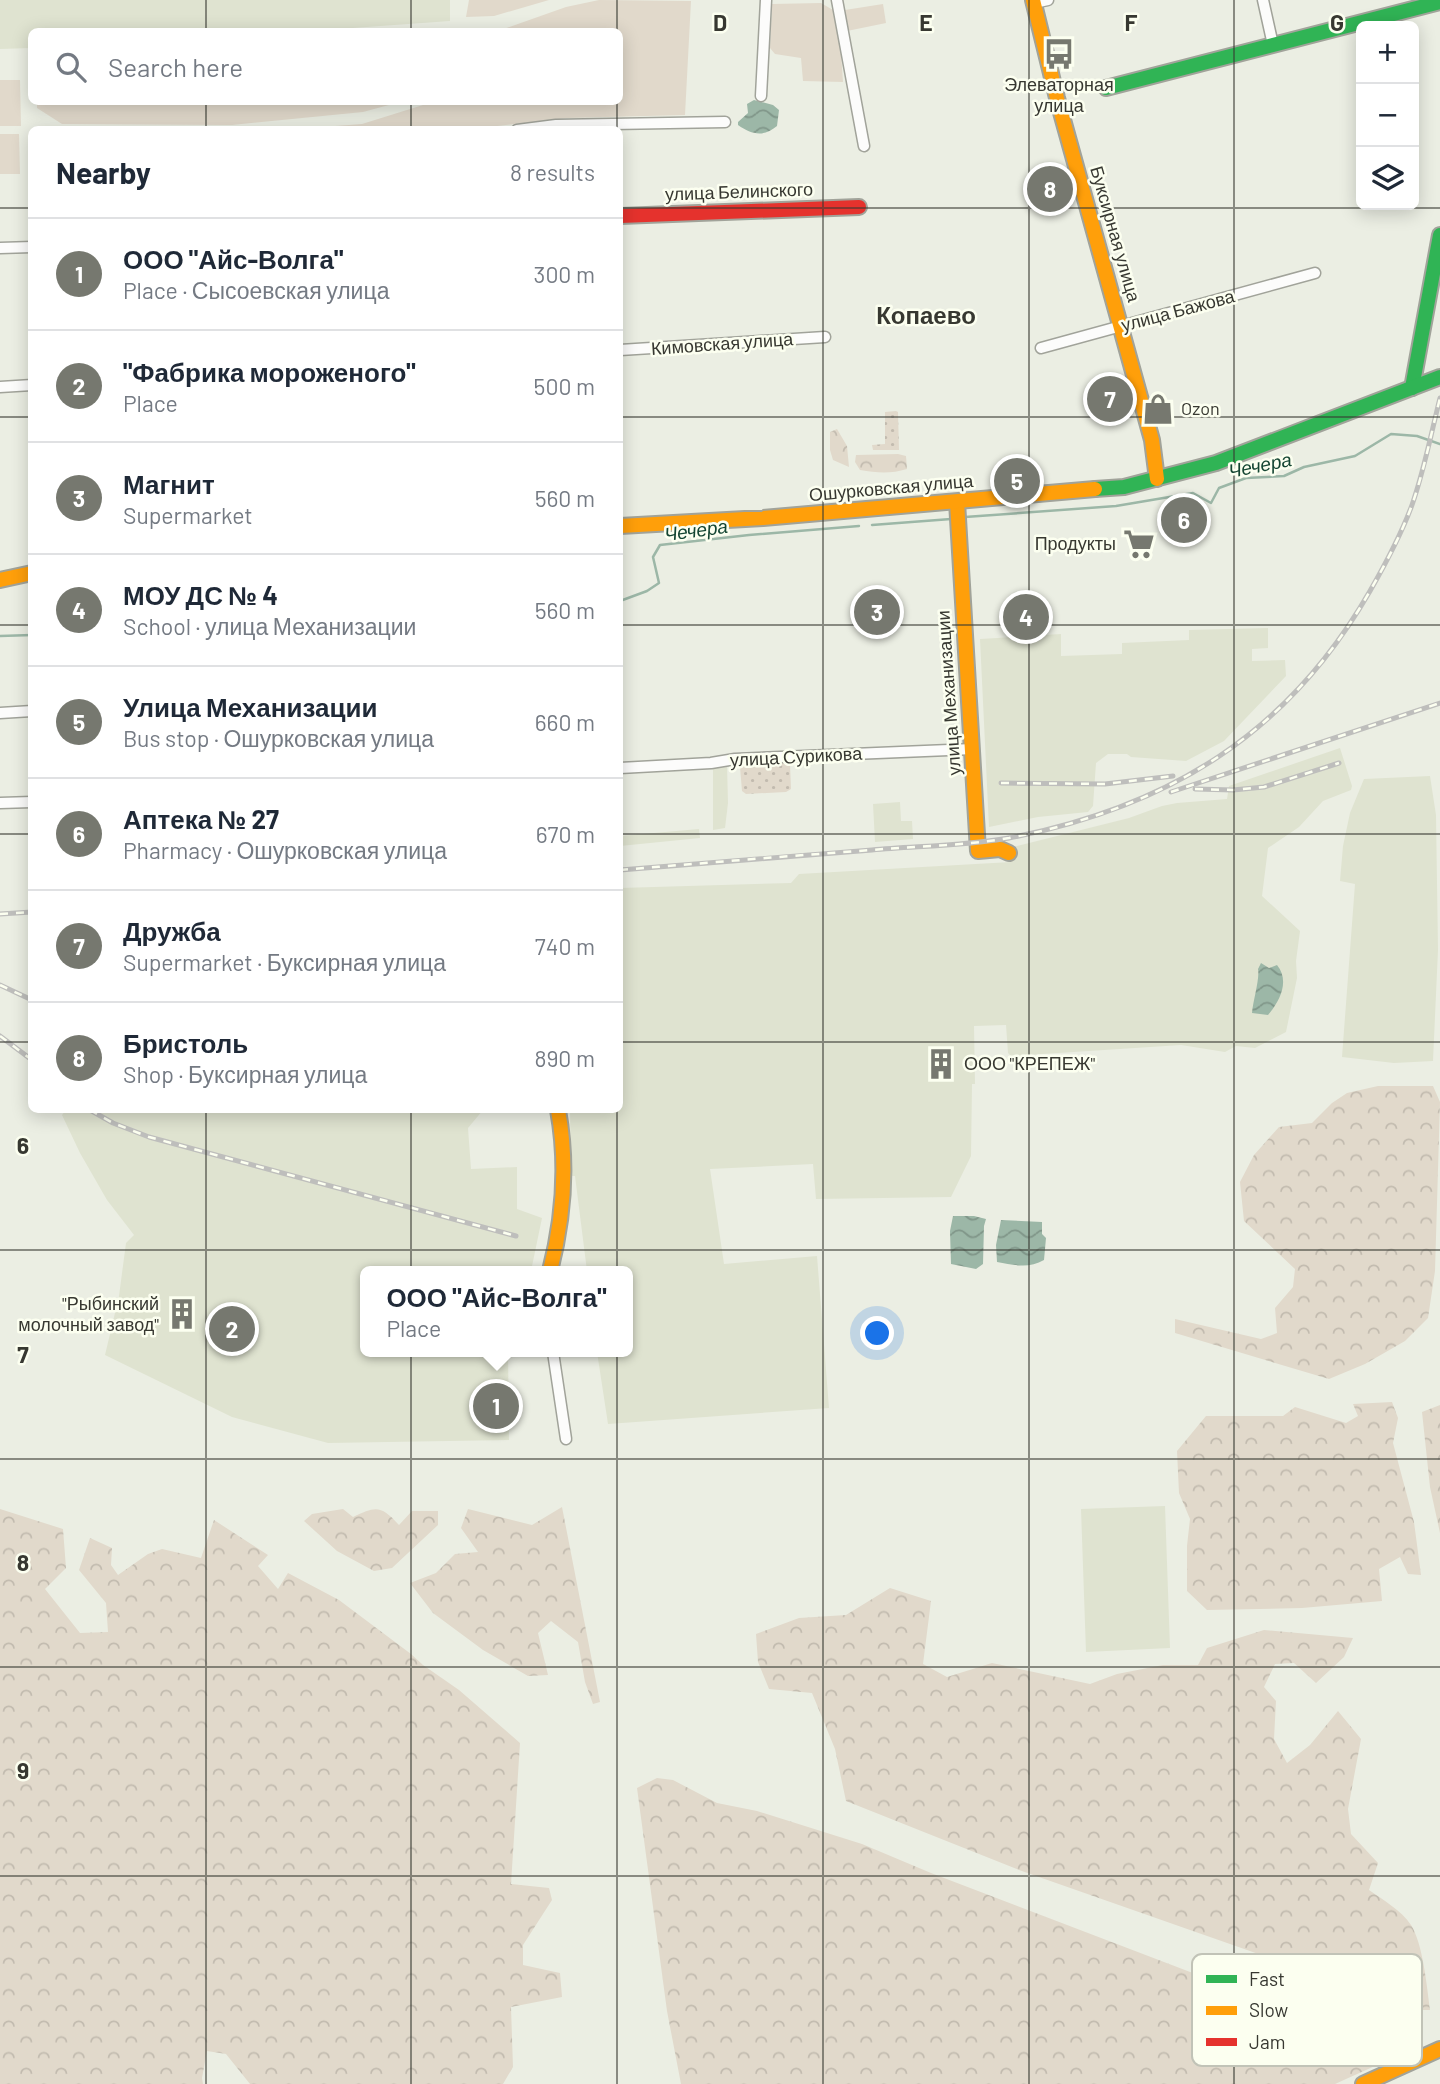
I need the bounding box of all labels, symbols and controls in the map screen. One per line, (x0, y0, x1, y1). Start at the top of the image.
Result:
text: D (713, 8, 727, 36)
text: E (919, 8, 933, 36)
text: F (1125, 8, 1138, 36)
text: G (1330, 8, 1344, 36)
map controls (1356, 21, 1419, 210)
button: + (1356, 21, 1419, 84)
search box (28, 28, 623, 105)
bus stop icon: Элеваторная улица (1042, 37, 1076, 71)
icon: search (52, 48, 90, 86)
text: Search here (108, 51, 243, 82)
place label: Элеваторная улица (1004, 73, 1114, 116)
button: − (1356, 84, 1419, 147)
button: layers (1356, 147, 1419, 210)
text: Nearby (56, 154, 151, 190)
text: 8 results (510, 158, 595, 186)
pin: 8 (1027, 163, 1073, 215)
street label: Буксирная улица (1086, 163, 1146, 305)
street label: улица Белинского (665, 177, 813, 205)
text: ООО "Айс-Волга" (123, 243, 343, 274)
text: 1 (75, 260, 83, 288)
text: 300 m (534, 260, 595, 288)
text: Place · Сысоевская улица (123, 276, 389, 304)
street label: улица Бажова (1119, 284, 1238, 336)
district label: Копаево (876, 300, 976, 329)
street label: Кимовская улица (650, 327, 795, 359)
text: "Фабрика мороженого" (123, 356, 416, 387)
text: 2 (73, 372, 85, 400)
text: 500 m (534, 372, 595, 400)
pin: 7 (1087, 373, 1133, 425)
text: Place (123, 389, 178, 417)
shop icon: Ozon (1141, 392, 1175, 426)
place label: Ozon (1181, 397, 1220, 419)
water label: Чечера (1226, 447, 1293, 482)
pin: 5 (994, 455, 1040, 507)
text: Магнит (123, 468, 215, 499)
street label: Ошурковская улица (808, 469, 975, 505)
text: 3 (73, 484, 85, 512)
text: 560 m (535, 484, 595, 512)
pin: 6 (1161, 494, 1207, 546)
text: Supermarket (123, 501, 253, 529)
water label: Чечера (663, 514, 729, 545)
supermarket icon: Продукты (1122, 527, 1156, 561)
place label: Продукты (1035, 532, 1116, 554)
text: МОУ ДС № 4 (123, 579, 278, 610)
pin: 3 (854, 586, 900, 638)
pin: 4 (1003, 591, 1049, 643)
text: 4 (72, 596, 86, 624)
text: 560 m (535, 596, 595, 624)
street label: улица Механизации (931, 610, 965, 776)
text: School · улица Механизации (123, 612, 416, 640)
text: Улица Механизации (123, 691, 377, 722)
text: 5 (73, 708, 85, 736)
text: 660 m (535, 708, 595, 736)
text: Bus stop · Ошурковская улица (123, 724, 434, 752)
street label: улица Сурикова (729, 742, 864, 770)
text: Аптека № 27 (123, 803, 279, 834)
text: 6 (73, 820, 85, 848)
text: 670 m (536, 820, 595, 848)
text: Pharmacy · Ошурковская улица (123, 836, 447, 864)
text: Дружба (123, 915, 221, 946)
text: 7 (73, 932, 85, 960)
text: 740 m (535, 932, 595, 960)
text: Supermarket · Буксирная улица (123, 948, 446, 976)
text: Бристоль (123, 1027, 248, 1058)
text: 8 (73, 1044, 85, 1072)
text: 890 m (534, 1044, 595, 1072)
building icon: ООО "КРЕПЕЖ" (924, 1047, 958, 1081)
place label: ООО "КРЕПЕЖ" (964, 1052, 1095, 1074)
text: Shop · Буксирная улица (123, 1060, 367, 1088)
text: 6 (17, 1131, 29, 1159)
popup (360, 1266, 633, 1357)
text: ООО "Айс-Волга" (386, 1281, 607, 1312)
place label: "Рыбинский молочный завод" (18, 1292, 159, 1335)
building icon: "Рыбинский молочный завод" (165, 1297, 199, 1331)
pin: 2 (209, 1303, 255, 1355)
text: Place (386, 1314, 441, 1342)
your location (860, 1316, 894, 1350)
text: 7 (17, 1340, 29, 1368)
pin: 1 (473, 1380, 519, 1432)
text: 8 (17, 1548, 29, 1576)
text: 9 (17, 1756, 29, 1784)
legend (1192, 1954, 1422, 2066)
text: Fast (1249, 1967, 1285, 1990)
text: Slow (1249, 1998, 1288, 2021)
text: Jam (1249, 2030, 1285, 2053)

